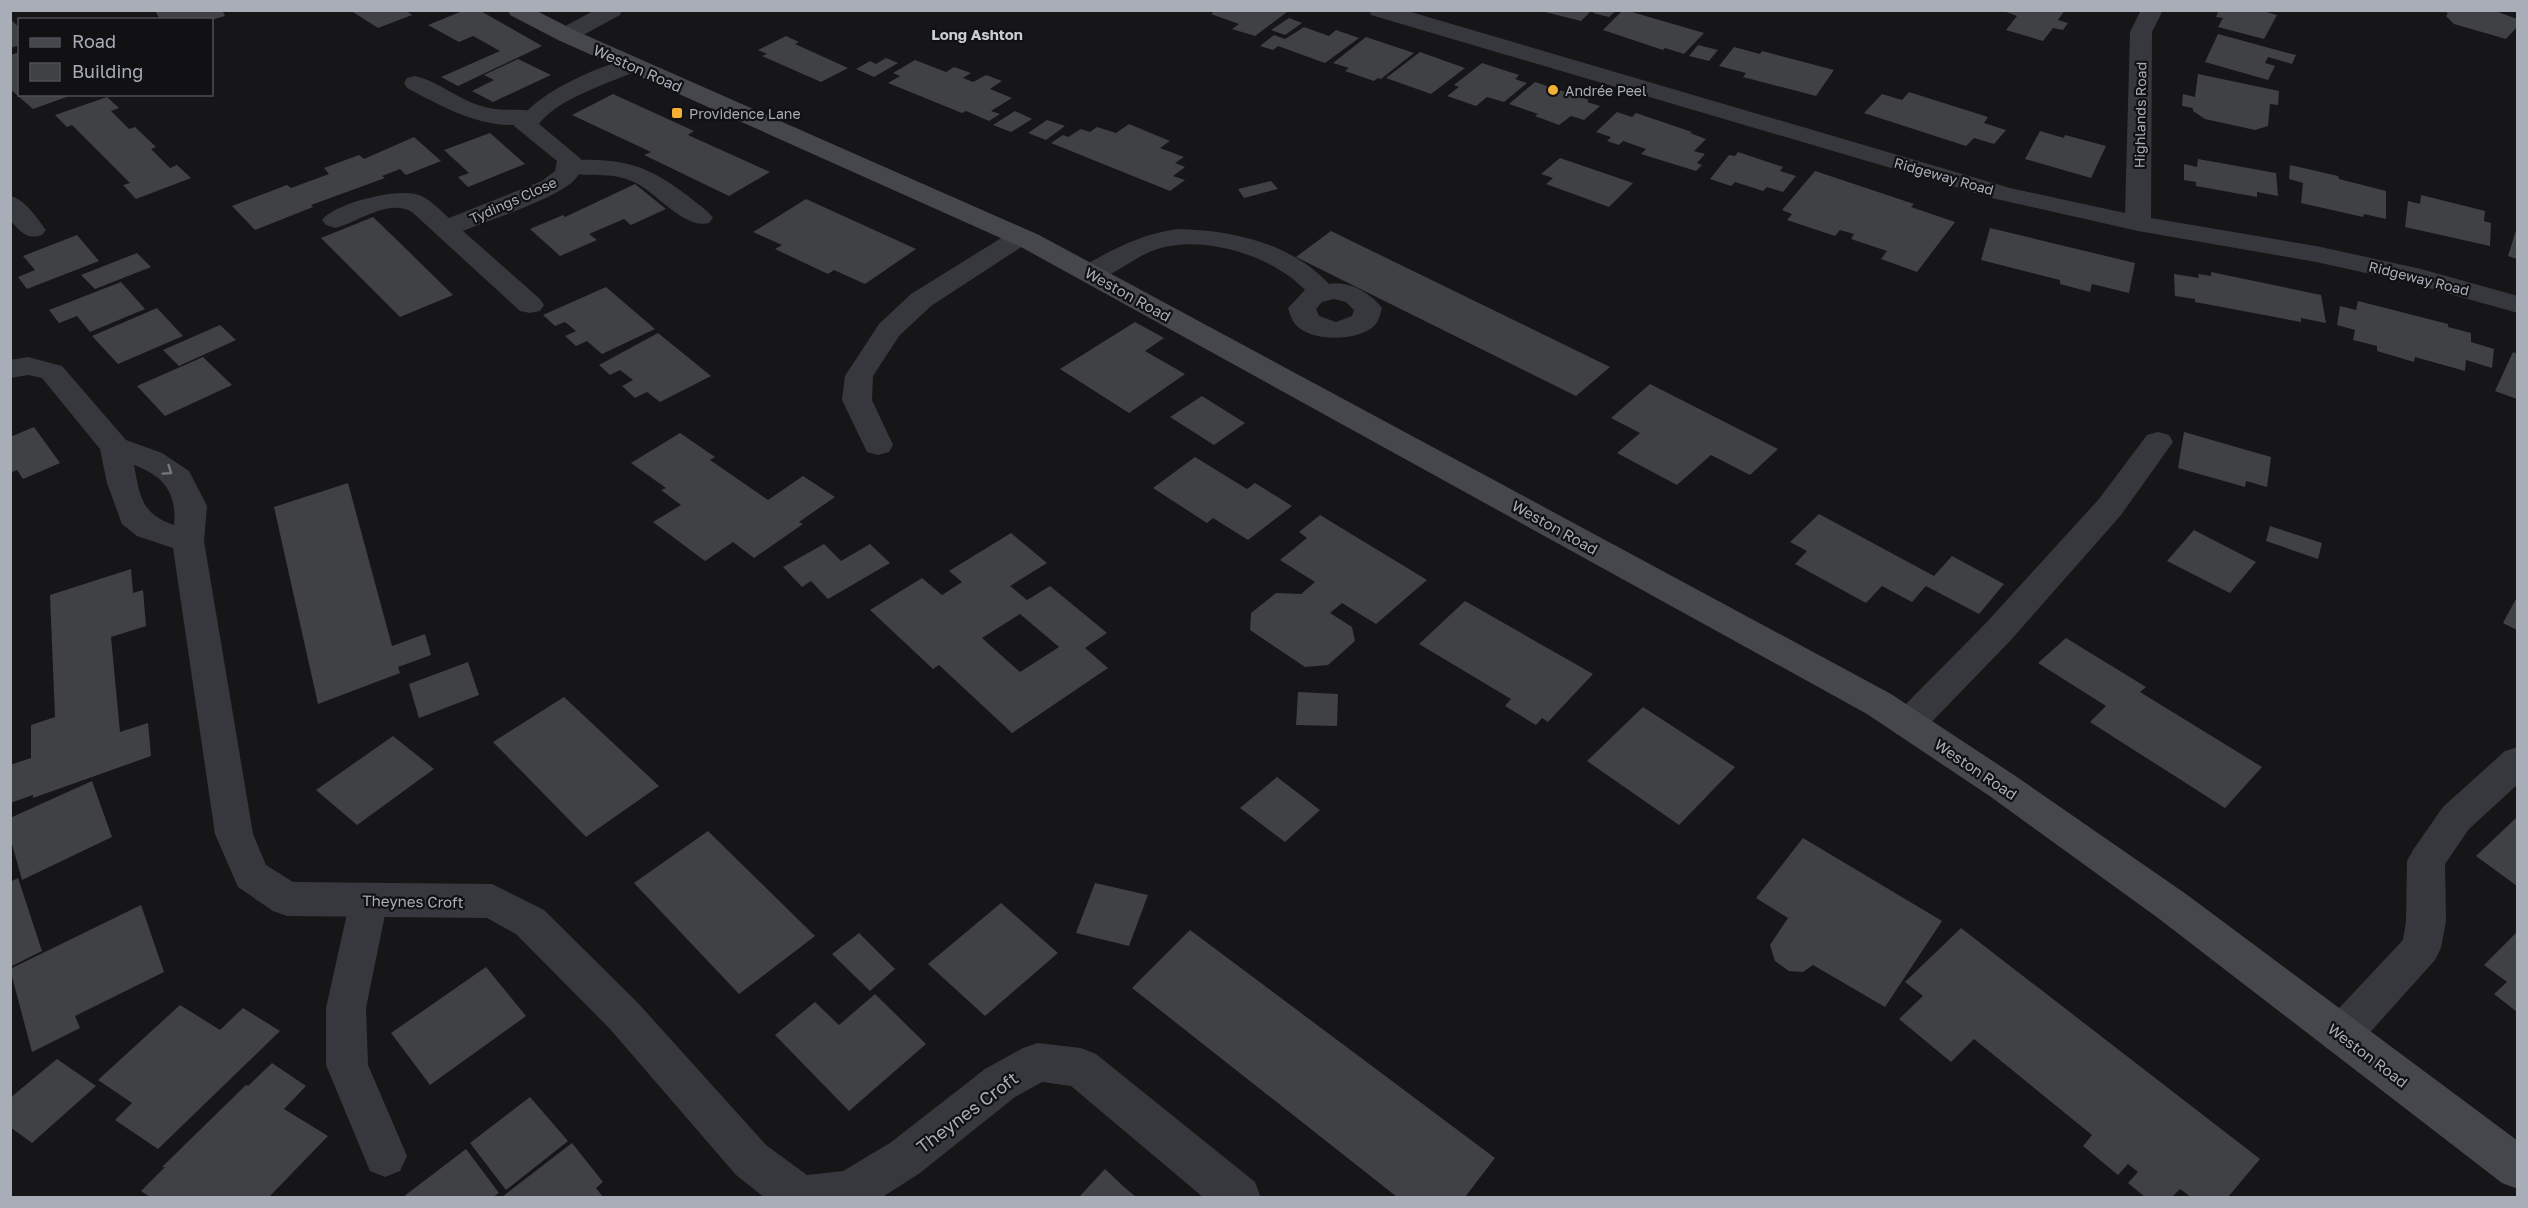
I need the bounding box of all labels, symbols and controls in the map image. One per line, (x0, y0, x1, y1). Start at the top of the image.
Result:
legend (18, 18, 213, 96)
district label: Long Ashton (931, 25, 1023, 43)
text: Road (72, 30, 116, 52)
street label: Weston Road (591, 40, 685, 96)
text: Building (72, 60, 143, 82)
street label: Highlands Road (2131, 62, 2149, 168)
place label: Andrée Peel (1565, 82, 1646, 99)
marker: Andrée Peel (1546, 83, 1560, 97)
place label: Providence Lane (689, 105, 801, 122)
marker: Providence Lane (670, 106, 684, 120)
street label: Ridgeway Road (1892, 154, 1996, 198)
street label: Tydings Close (467, 173, 559, 227)
street label: Ridgeway Road (2367, 257, 2471, 299)
street label: Weston Road (1082, 263, 1174, 325)
one-way arrow (161, 464, 172, 475)
street label: Weston Road (1509, 496, 1601, 558)
street label: Weston Road (1932, 735, 2020, 803)
street label: Theynes Croft (362, 891, 464, 911)
street label: Weston Road (2325, 1019, 2411, 1091)
street label: Theynes Croft (912, 1067, 1022, 1157)

